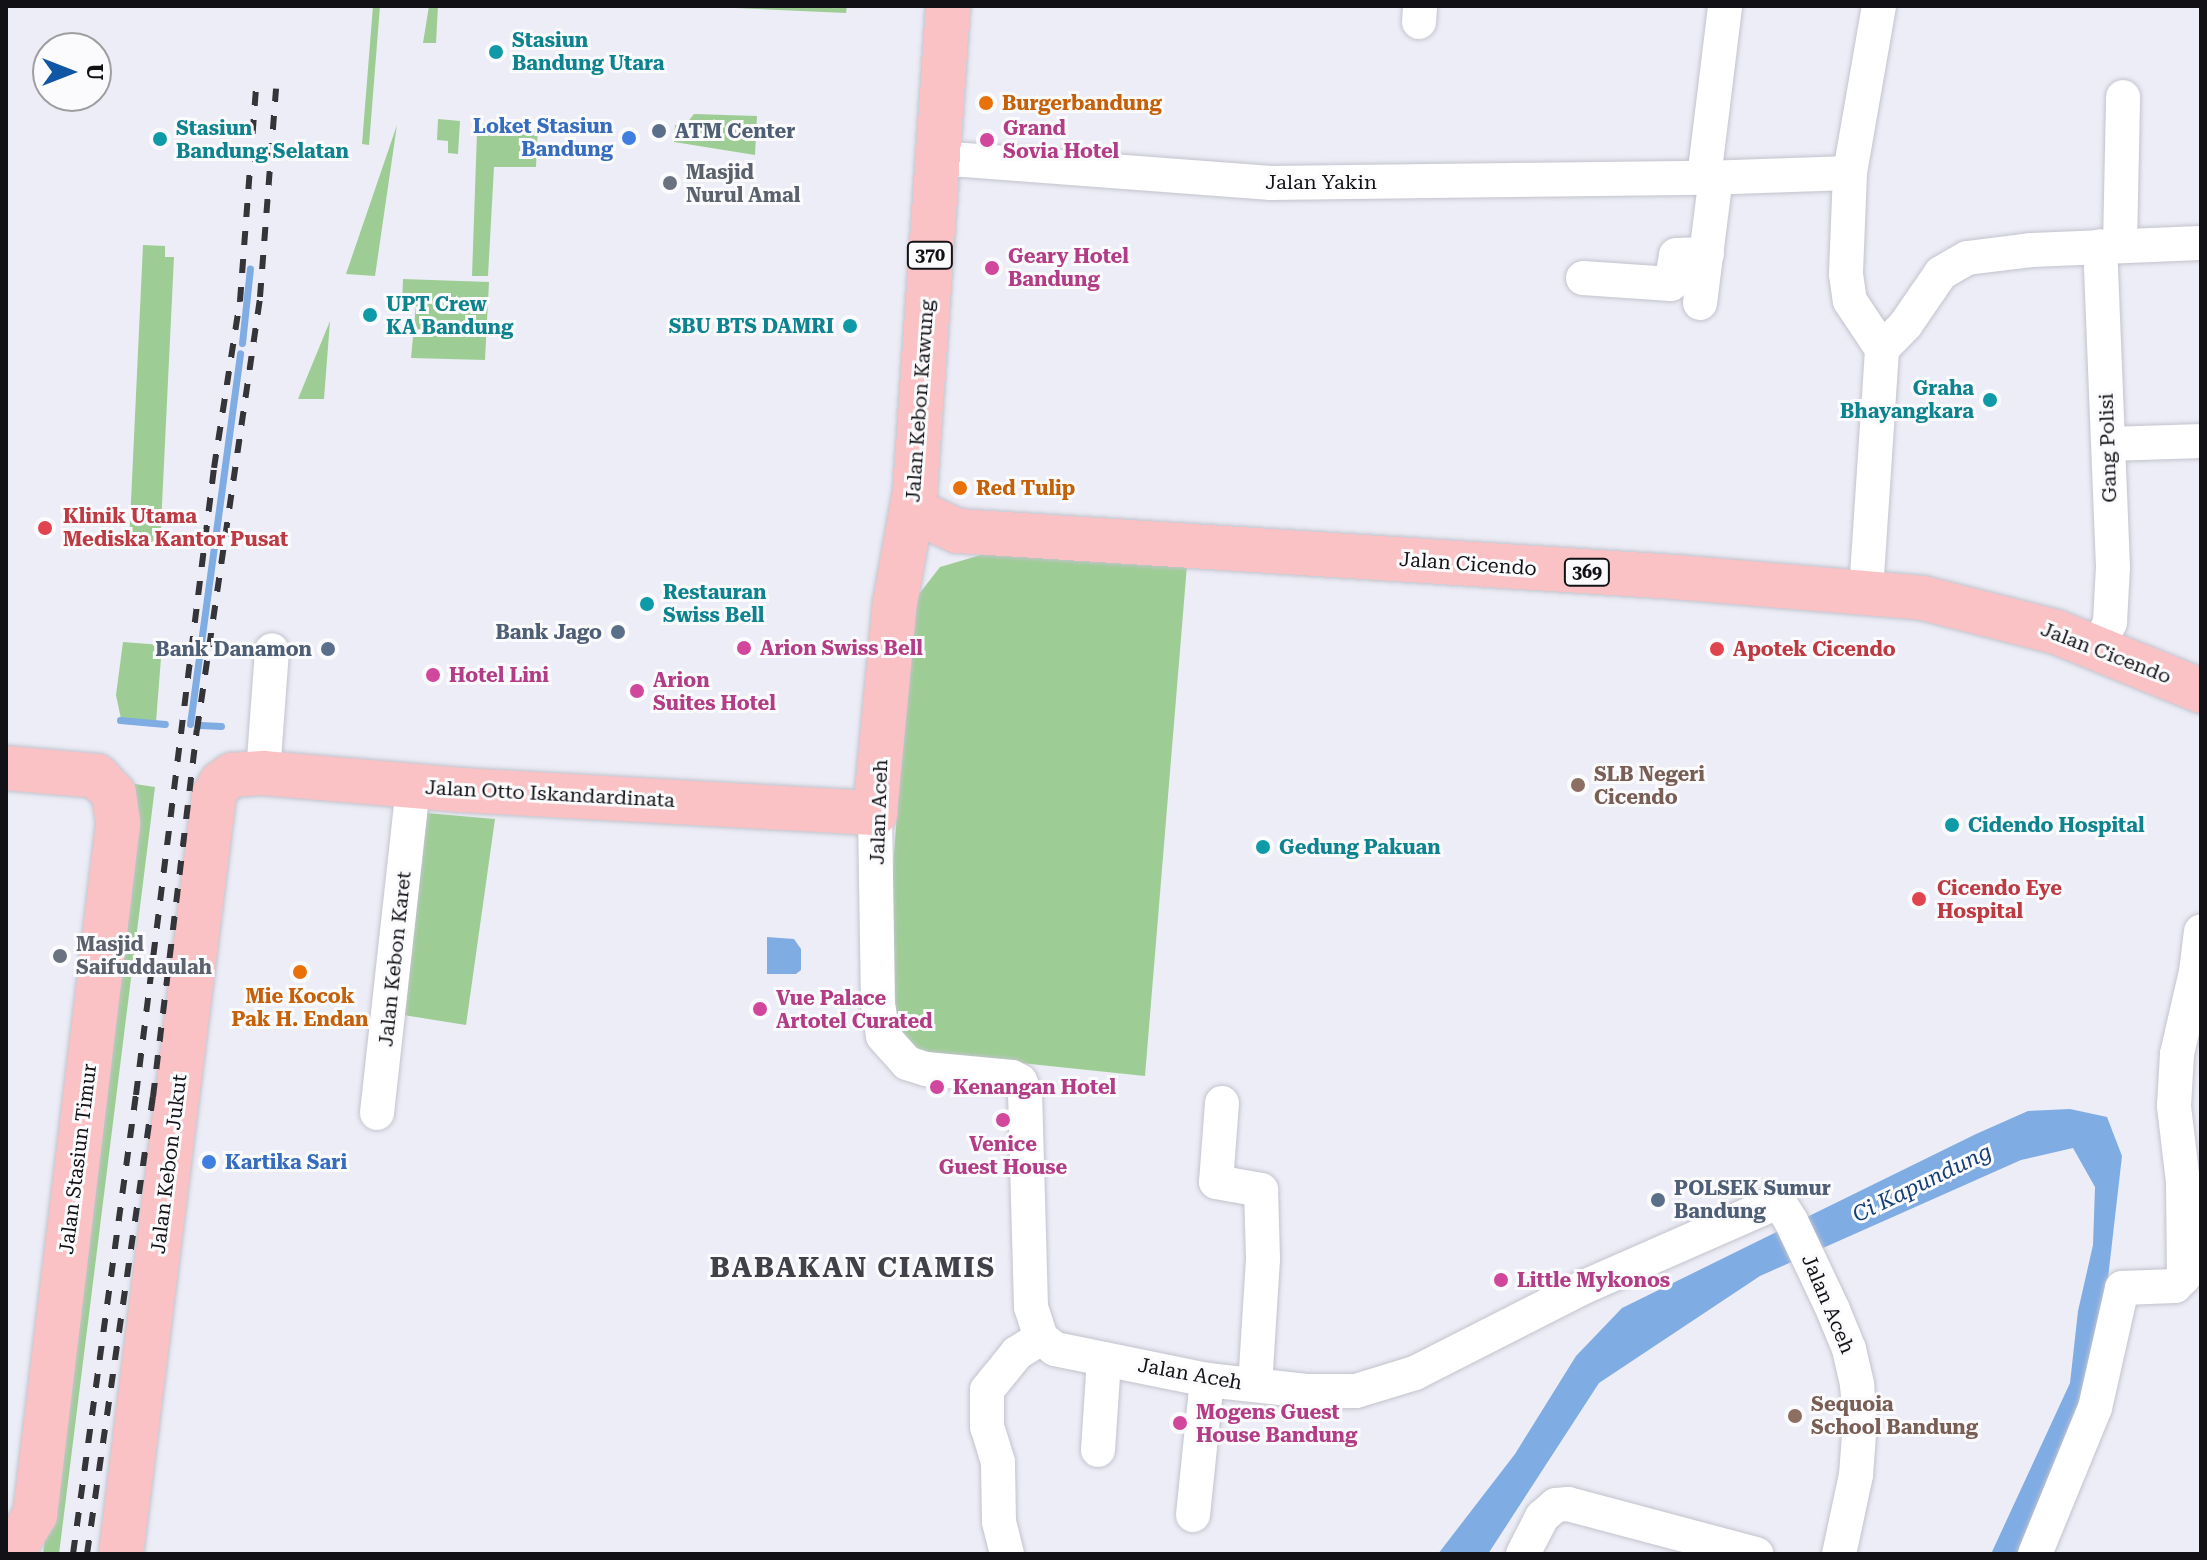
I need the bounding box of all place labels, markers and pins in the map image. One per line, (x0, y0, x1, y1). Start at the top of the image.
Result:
place label: Stasiun Bandung Utara (512, 28, 664, 75)
marker: Stasiun Bandung Utara (487, 43, 505, 61)
place label: Burgerbandung (1002, 91, 1162, 115)
marker: Burgerbandung (977, 94, 995, 112)
place label: Loket Stasiun Bandung (473, 114, 613, 161)
place label: Stasiun Bandung Selatan (176, 116, 349, 163)
place label: Grand Sovia Hotel (1003, 116, 1119, 163)
place label: ATM Center (675, 119, 795, 143)
marker: ATM Center (650, 122, 668, 140)
marker: Loket Stasiun Bandung (620, 129, 638, 147)
marker: Stasiun Bandung Selatan (151, 130, 169, 148)
marker: Grand Sovia Hotel (978, 131, 996, 149)
place label: Masjid Nurul Amal (686, 160, 800, 207)
marker: Masjid Nurul Amal (661, 174, 679, 192)
place label: Geary Hotel Bandung (1008, 244, 1129, 291)
marker: Geary Hotel Bandung (983, 259, 1001, 277)
place label: UPT Crew KA Bandung (386, 292, 513, 339)
marker: UPT Crew KA Bandung (361, 306, 379, 324)
place label: SBU BTS DAMRI (669, 314, 834, 338)
marker: SBU BTS DAMRI (841, 317, 859, 335)
place label: Graha Bhayangkara (1840, 376, 1974, 423)
marker: Graha Bhayangkara (1981, 391, 1999, 409)
place label: Red Tulip (976, 476, 1075, 500)
marker: Red Tulip (951, 479, 969, 497)
place label: Klinik Utama Mediska Kantor Pusat (63, 504, 288, 551)
marker: Klinik Utama Mediska Kantor Pusat (34, 517, 56, 539)
place label: Restauran Swiss Bell (663, 580, 766, 627)
marker: Restauran Swiss Bell (638, 595, 656, 613)
place label: Bank Jago (495, 620, 602, 644)
marker: Bank Jago (609, 623, 627, 641)
place label: Arion Swiss Bell (760, 636, 923, 660)
place label: Bank Danamon (155, 637, 312, 661)
place label: Apotek Cicendo (1733, 637, 1896, 661)
marker: Arion Swiss Bell (735, 639, 753, 657)
marker: Bank Danamon (319, 640, 337, 658)
marker: Apotek Cicendo (1708, 640, 1726, 658)
place label: Hotel Lini (449, 663, 549, 687)
marker: Hotel Lini (424, 666, 442, 684)
place label: Arion Suites Hotel (653, 668, 776, 715)
marker: Arion Suites Hotel (628, 682, 646, 700)
place label: SLB Negeri Cicendo (1594, 762, 1705, 809)
marker: SLB Negeri Cicendo (1569, 776, 1587, 794)
place label: Cidendo Hospital (1968, 813, 2145, 837)
marker: Cidendo Hospital (1943, 816, 1961, 834)
place label: Gedung Pakuan (1279, 835, 1441, 859)
marker: Gedung Pakuan (1254, 838, 1272, 856)
place label: Cicendo Eye Hospital (1937, 876, 2062, 923)
marker: Cicendo Eye Hospital (1908, 888, 1930, 910)
place label: Masjid Saifuddaulah (76, 932, 212, 979)
marker: Masjid Saifuddaulah (51, 947, 69, 965)
marker: Mie Kocok Pak H. Endan (291, 963, 309, 981)
place label: Mie Kocok Pak H. Endan (232, 984, 368, 1031)
place label: Vue Palace Artotel Curated (776, 986, 933, 1033)
marker: Vue Palace Artotel Curated (751, 1000, 769, 1018)
place label: Kenangan Hotel (953, 1075, 1116, 1099)
marker: Kenangan Hotel (928, 1078, 946, 1096)
marker: Venice Guest House (994, 1111, 1012, 1129)
place label: Venice Guest House (939, 1132, 1067, 1179)
place label: Kartika Sari (225, 1150, 347, 1174)
marker: Kartika Sari (200, 1153, 218, 1171)
place label: POLSEK Sumur Bandung (1674, 1176, 1831, 1223)
marker: POLSEK Sumur Bandung (1649, 1191, 1667, 1209)
place label: Little Mykonos (1517, 1268, 1670, 1292)
marker: Little Mykonos (1492, 1271, 1510, 1289)
place label: Sequoia School Bandung (1811, 1392, 1978, 1439)
place label: Mogens Guest House Bandung (1196, 1400, 1357, 1447)
marker: Sequoia School Bandung (1786, 1407, 1804, 1425)
marker: Mogens Guest House Bandung (1171, 1414, 1189, 1432)

